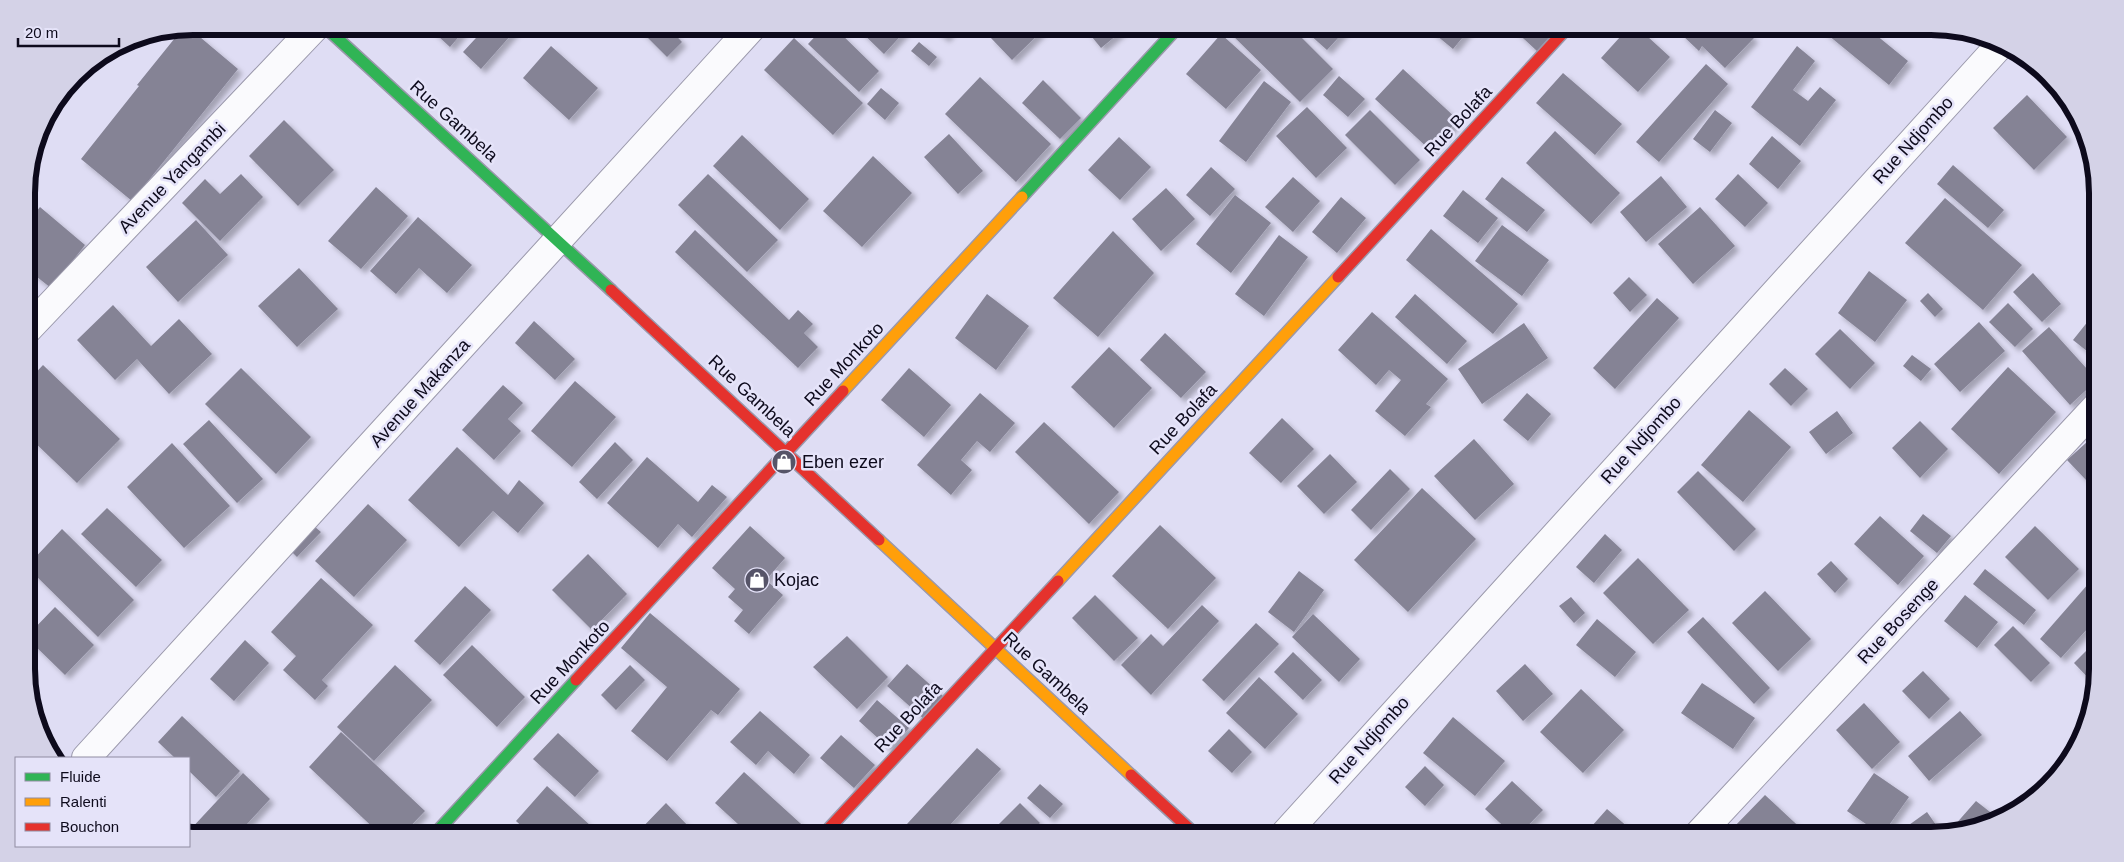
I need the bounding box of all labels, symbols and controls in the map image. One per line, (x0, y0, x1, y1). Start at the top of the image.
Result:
scale bar (18, 15, 119, 47)
text: 20 m (25, 24, 58, 41)
street label: Rue Gambela (406, 76, 503, 166)
street label: Rue Bolafa (1420, 81, 1496, 160)
street label: Rue Ndjombo (1869, 92, 1957, 188)
street label: Avenue Yangambi (114, 119, 230, 237)
street label: Rue Monkoto (800, 318, 888, 410)
street label: Avenue Makanza (366, 334, 475, 451)
street label: Rue Gambela (705, 351, 800, 442)
street label: Rue Bolafa (1145, 379, 1221, 458)
street label: Rue Ndjombo (1597, 392, 1685, 488)
shop icon: Eben ezer (771, 449, 797, 475)
place label: Eben ezer (802, 452, 884, 472)
shop icon: Kojac (744, 567, 770, 593)
place label: Kojac (774, 570, 819, 590)
street label: Rue Bosenge (1853, 574, 1943, 668)
street label: Rue Monkoto (526, 616, 614, 708)
street label: Rue Gambela (1000, 628, 1095, 719)
street label: Rue Bolafa (870, 677, 946, 756)
street label: Rue Ndjombo (1325, 692, 1413, 788)
legend (15, 757, 190, 847)
text: Fluide (60, 768, 101, 785)
text: Ralenti (60, 793, 107, 810)
text: Bouchon (60, 818, 119, 835)

